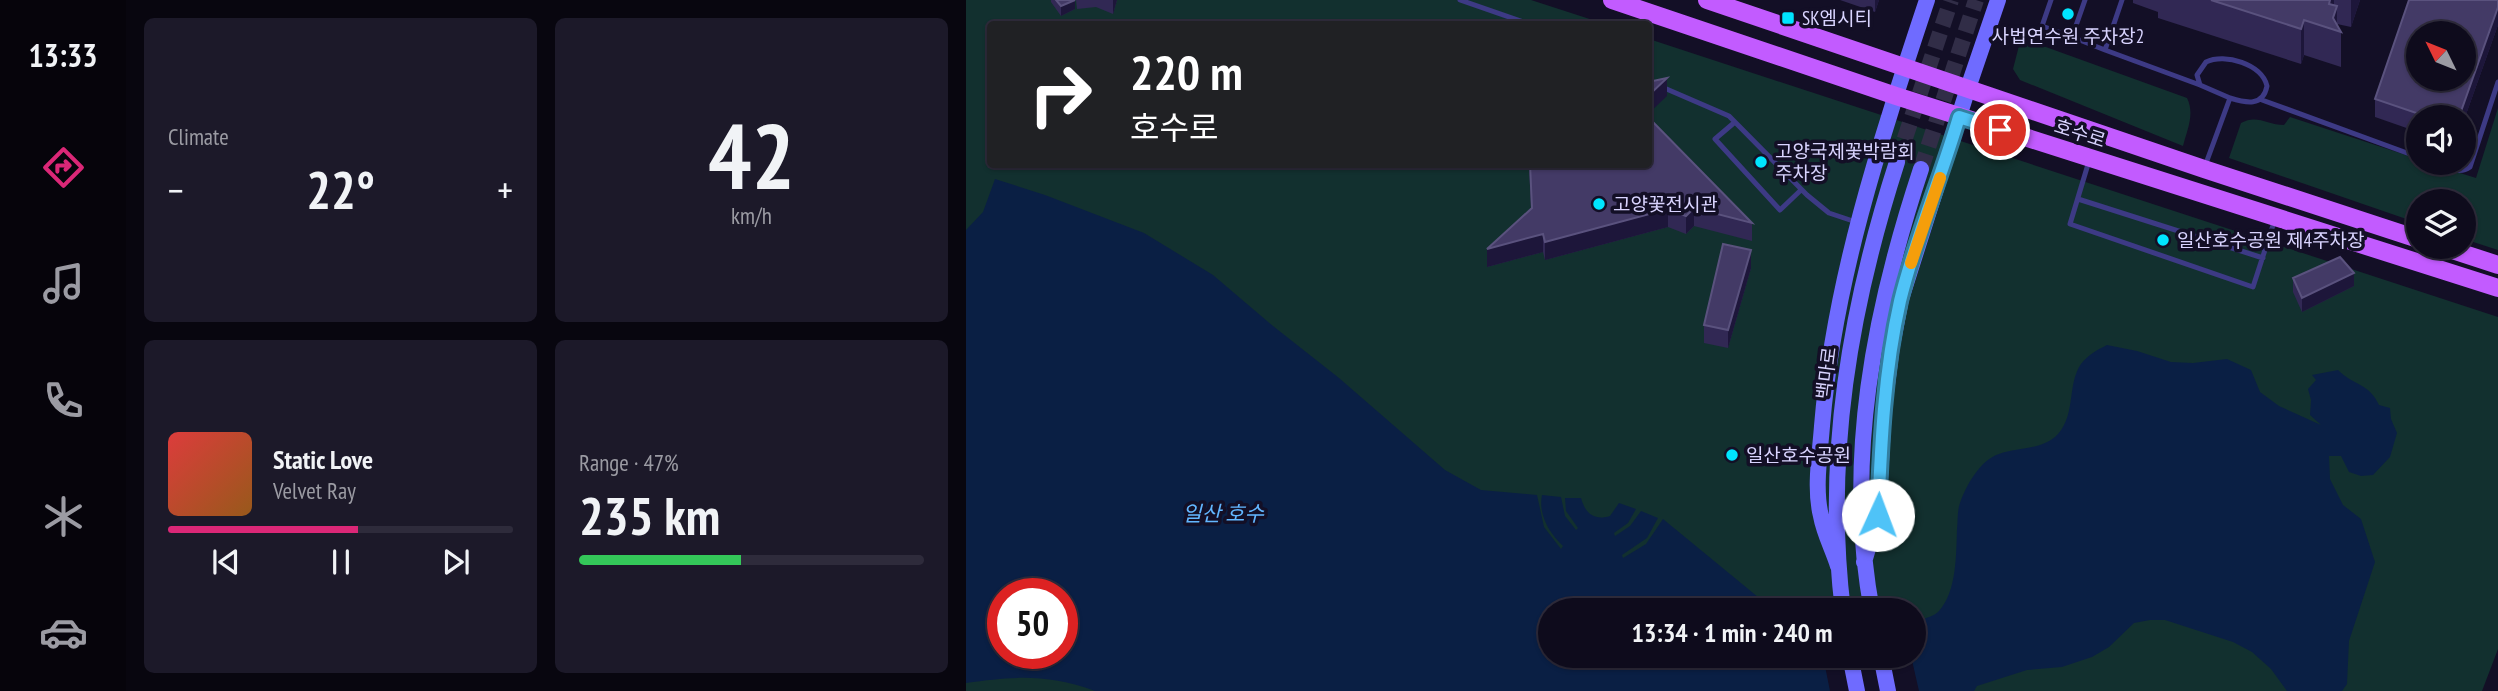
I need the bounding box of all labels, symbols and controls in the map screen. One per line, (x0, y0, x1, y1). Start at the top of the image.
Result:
place label: SK엠시티 (1802, 6, 1872, 30)
marker: 사법연수원 주차장2 (2060, 6, 2076, 22)
marker: SK엠시티 (1780, 10, 1796, 26)
north arrow (2406, 21, 2476, 91)
map controls (2406, 21, 2476, 259)
place label: 사법연수원 주차장2 (1992, 24, 2144, 48)
text: 13:33 (28, 34, 98, 76)
text: 220 m (1130, 40, 1243, 104)
icon: right (1015, 49, 1106, 140)
text: 42 (708, 96, 795, 214)
pin (1970, 100, 2030, 160)
button: sound (2406, 105, 2476, 175)
text: 호수로 (1130, 106, 1218, 148)
icon: arrive (1981, 111, 2019, 149)
street label: 호수로 (2051, 113, 2109, 153)
text: Climate (168, 122, 229, 151)
place label: 고양국제꽃박람회 주차장 (1775, 139, 1915, 185)
icon: directions (39, 143, 88, 192)
marker: 고양국제꽃박람회 주차장 (1753, 154, 1769, 170)
text: 22° (306, 156, 375, 223)
text: − (168, 165, 184, 214)
text: + (497, 165, 513, 214)
button: layers (2406, 189, 2476, 259)
place label: 고양꽃전시관 (1613, 192, 1718, 216)
marker: 고양꽃전시관 (1591, 196, 1607, 212)
text: km/h (731, 201, 772, 230)
place label: 일산호수공원 제4주차장 (2177, 228, 2364, 252)
marker: 일산호수공원 제4주차장 (2155, 232, 2171, 248)
icon: music (39, 259, 88, 308)
street label: 백마로 (1811, 346, 1841, 400)
icon: phone (39, 376, 88, 425)
text: Static Love (273, 443, 373, 476)
place label: 일산호수공원 (1746, 443, 1851, 467)
marker: 일산호수공원 (1724, 447, 1740, 463)
text: Range · 47% (579, 448, 679, 477)
text: Velvet Ray (273, 476, 356, 505)
position arrow (1841, 478, 1915, 552)
text: 235 km (579, 482, 720, 549)
icon: climate (39, 492, 88, 541)
water label: 일산 호수 (1182, 500, 1265, 527)
icon: previous (207, 543, 245, 581)
icon: pause (322, 543, 360, 581)
icon: next (437, 543, 475, 581)
speed limit sign: 50 (987, 578, 1078, 669)
icon: car (39, 608, 88, 657)
text: 13:34 · 1 min · 240 m (1632, 616, 1832, 649)

